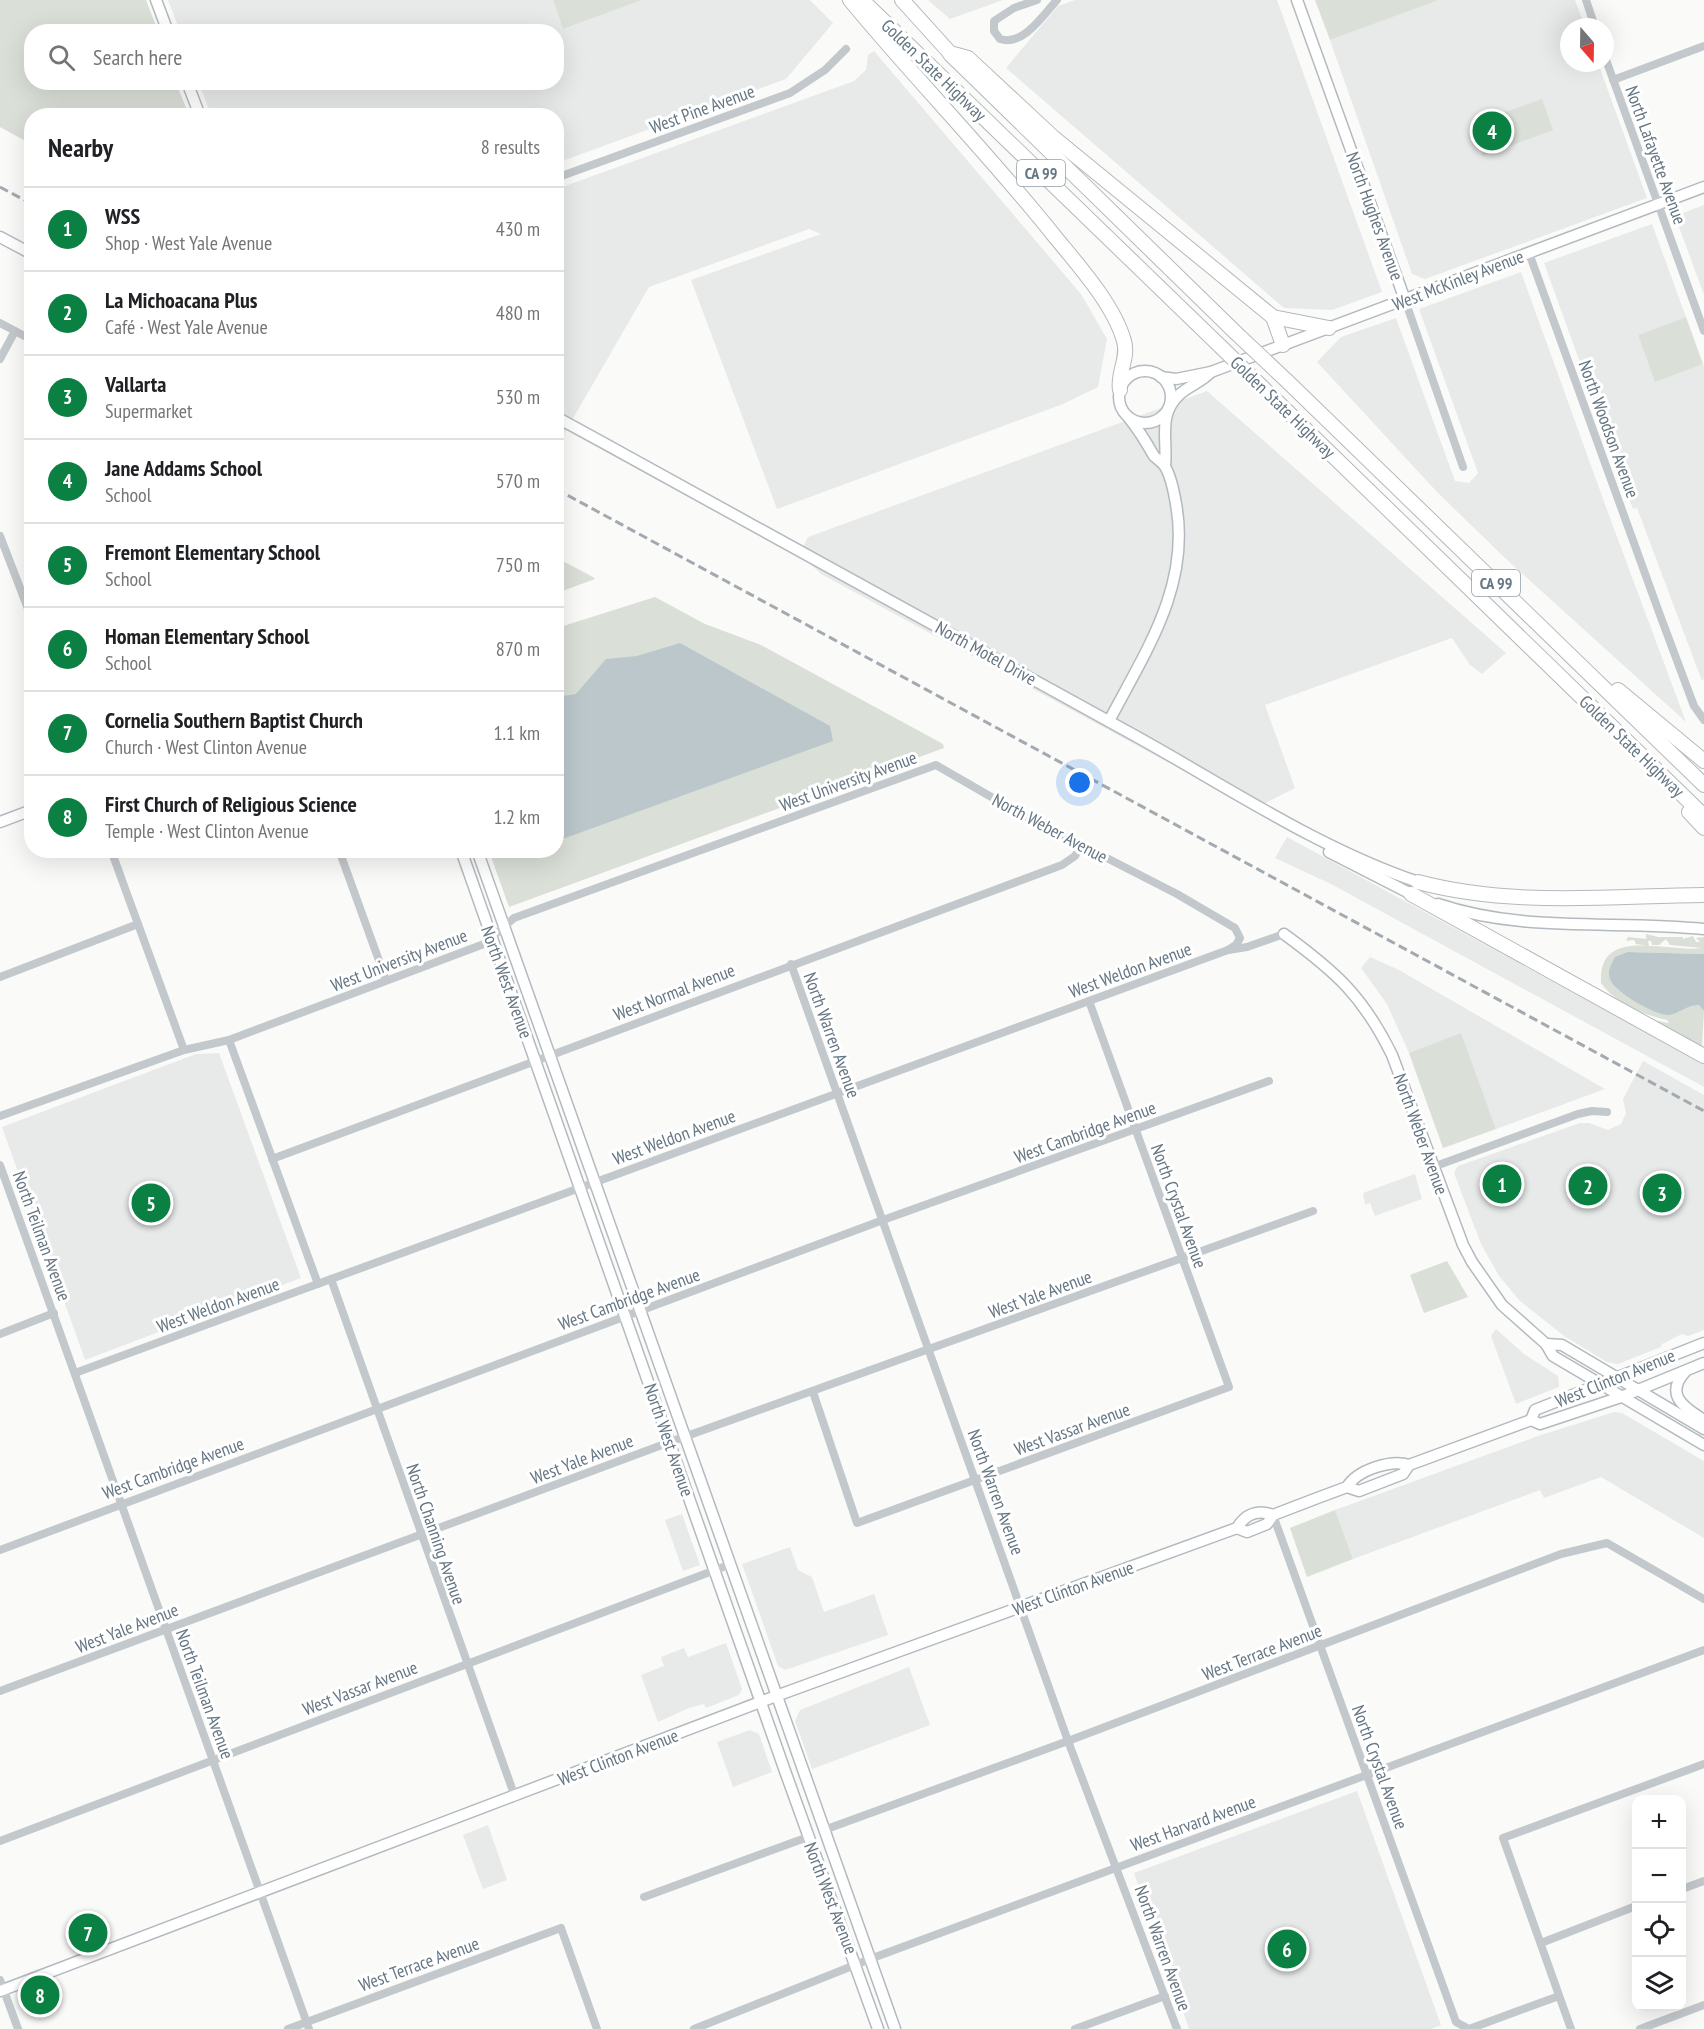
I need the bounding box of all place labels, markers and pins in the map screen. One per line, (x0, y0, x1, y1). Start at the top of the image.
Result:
pin: 4 (1472, 108, 1512, 154)
pin: 1 (1482, 1162, 1522, 1206)
pin: 2 (1568, 1164, 1608, 1208)
pin: 3 (1642, 1170, 1682, 1216)
pin: 5 (132, 1180, 170, 1226)
pin: 7 (68, 1910, 107, 1956)
pin: 6 (1268, 1926, 1306, 1972)
pin: 8 (20, 1972, 60, 2018)

